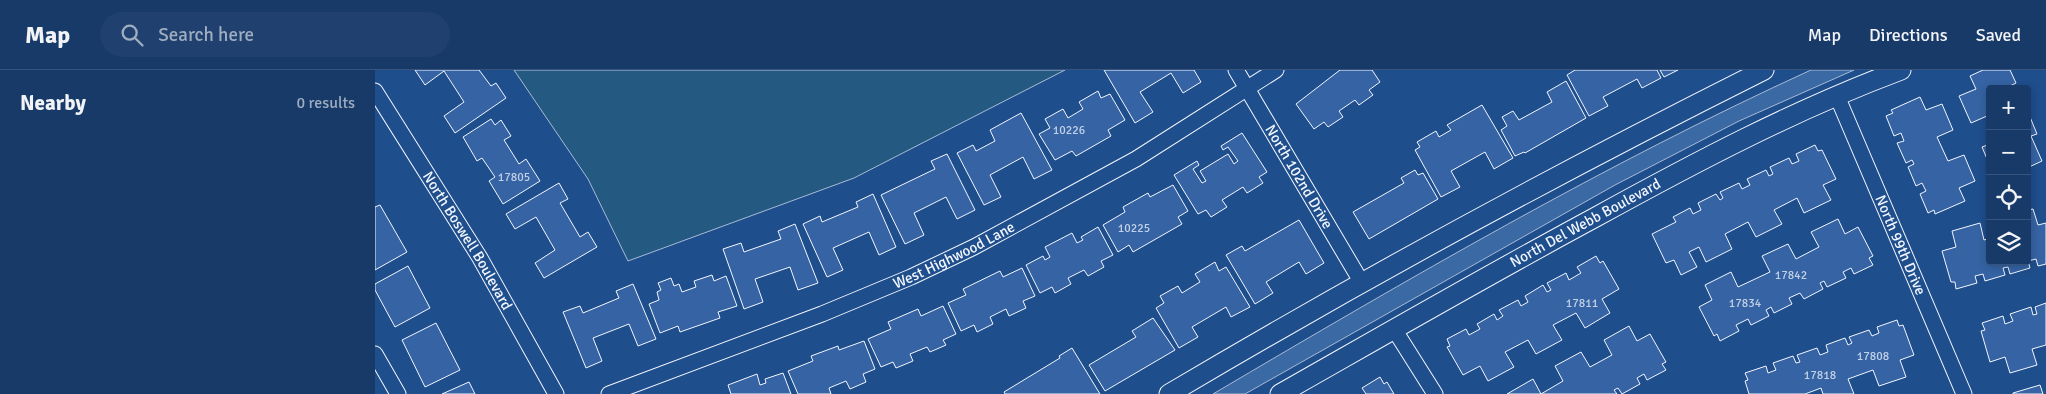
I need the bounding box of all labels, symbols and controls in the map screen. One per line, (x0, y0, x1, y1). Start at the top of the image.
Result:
search box (100, 12, 450, 57)
text: Map (25, 20, 70, 50)
icon: search (118, 21, 146, 49)
text: Search here (158, 23, 254, 47)
text: Map (1808, 24, 1841, 46)
text: Directions (1869, 24, 1948, 46)
text: Saved (1976, 24, 2021, 46)
map controls (1986, 85, 2031, 265)
button: + (1986, 85, 2031, 130)
text: Nearby (20, 90, 86, 116)
text: 0 results (296, 93, 355, 113)
street label: North 102nd Drive (1261, 121, 1337, 232)
house number: 10226 (1053, 123, 1085, 138)
button: − (1986, 130, 2031, 175)
street label: North Boswell Boulevard (419, 168, 516, 313)
house number: 17805 (498, 170, 530, 185)
street label: North Del Webb Boulevard (1507, 174, 1664, 271)
button: locate (1986, 175, 2031, 220)
street label: North 99th Drive (1871, 192, 1930, 298)
street label: West Highwood Lane (890, 218, 1018, 292)
button: layers (1986, 220, 2031, 265)
house number: 10225 (1118, 221, 1150, 236)
house number: 17842 (1775, 268, 1807, 283)
house number: 17811 (1566, 296, 1598, 311)
house number: 17834 (1729, 296, 1762, 311)
house number: 17808 (1857, 349, 1889, 364)
house number: 17818 (1804, 368, 1836, 383)

